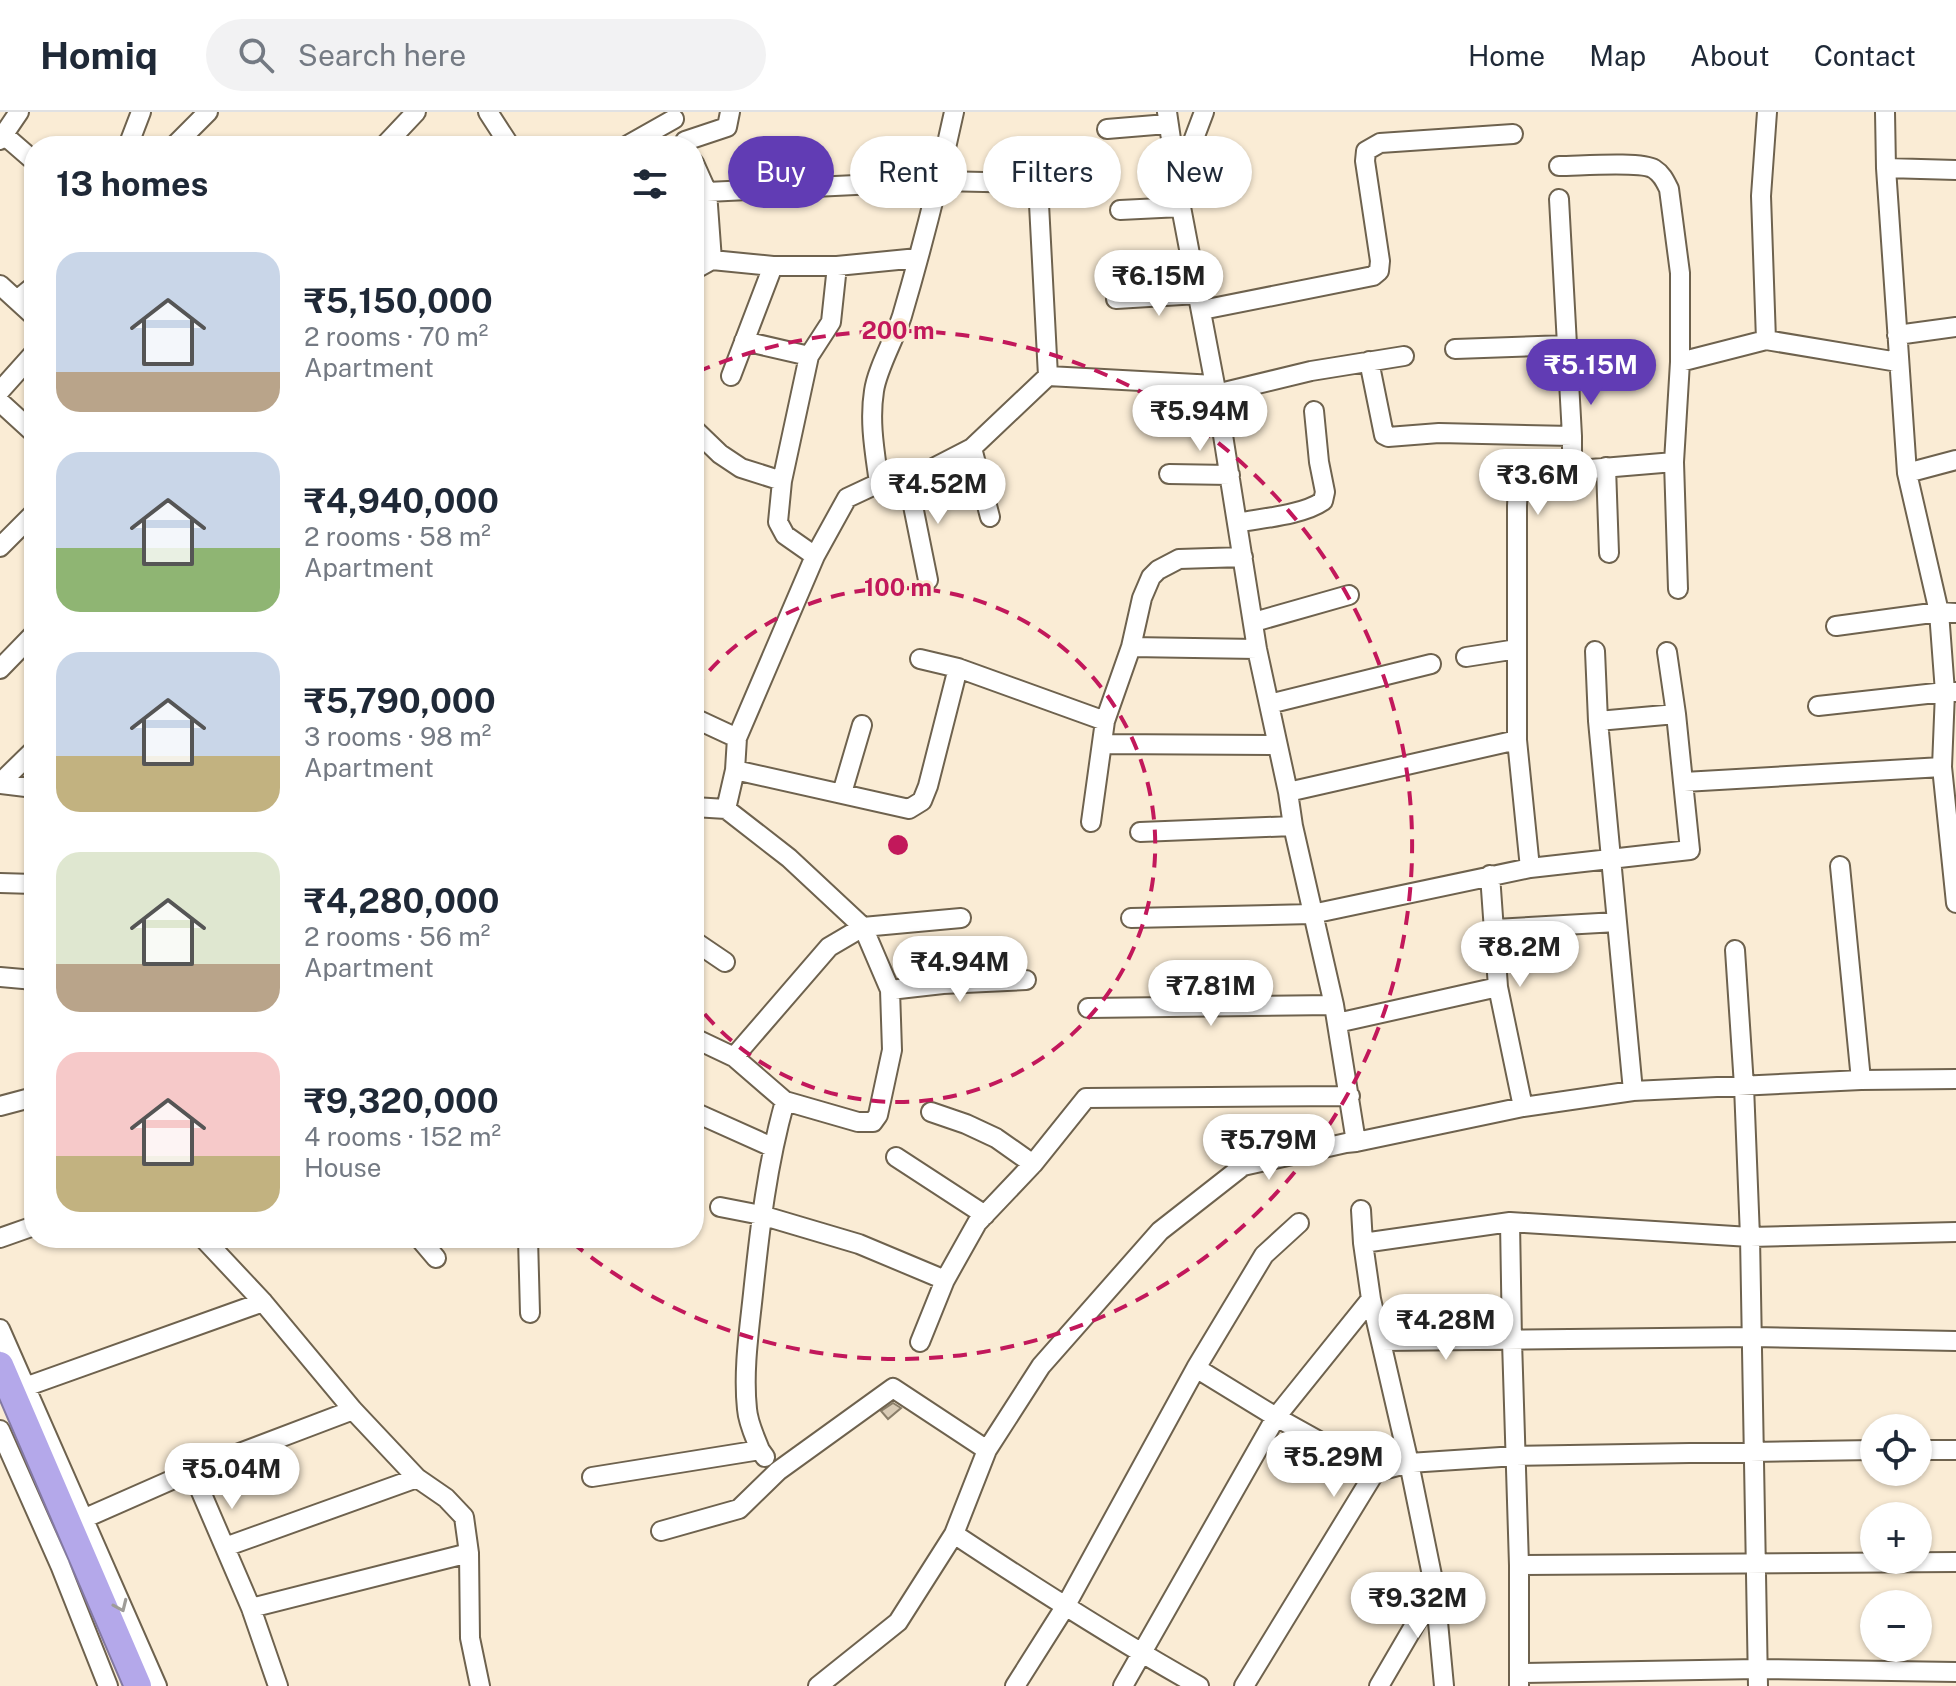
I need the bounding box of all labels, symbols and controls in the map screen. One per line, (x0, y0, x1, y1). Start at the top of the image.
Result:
search box (206, 19, 766, 91)
text: Homiq (40, 33, 158, 78)
icon: search (234, 33, 278, 77)
text: Search here (298, 37, 466, 73)
text: Home (1468, 39, 1545, 72)
text: Map (1589, 39, 1646, 72)
text: About (1690, 39, 1770, 72)
text: Contact (1814, 39, 1916, 72)
chip: Buy (728, 136, 834, 208)
chip: Rent (850, 136, 967, 208)
chip: Filters (983, 136, 1121, 208)
chip: New (1137, 136, 1252, 208)
icon: filters (628, 162, 672, 206)
text: 13 homes (56, 164, 208, 204)
pin: ₹6.15M (1094, 250, 1224, 318)
text: ₹6.15M (1112, 260, 1206, 291)
text: ₹5,150,000 (304, 281, 493, 321)
icon: home (120, 284, 216, 380)
text: 200 m (861, 316, 935, 344)
text: 2 rooms · 70 m² (304, 321, 488, 352)
pin: ₹5.15M (1526, 339, 1656, 407)
text: ₹5.15M (1544, 349, 1638, 380)
text: Apartment (304, 352, 434, 383)
pin: ₹5.94M (1135, 385, 1265, 453)
text: ₹5.94M (1150, 395, 1250, 426)
pin: ₹3.6M (1482, 449, 1594, 517)
pin: ₹4.52M (873, 458, 1003, 526)
text: ₹3.6M (1497, 459, 1579, 490)
text: ₹4.52M (889, 468, 987, 499)
text: ₹4,940,000 (304, 481, 499, 521)
icon: home (120, 484, 216, 580)
text: 2 rooms · 58 m² (304, 521, 491, 552)
text: Apartment (304, 552, 434, 583)
text: 100 m (864, 573, 932, 601)
text: ₹5,790,000 (304, 681, 496, 721)
icon: home (120, 684, 216, 780)
text: 3 rooms · 98 m² (304, 721, 491, 752)
text: Apartment (304, 752, 434, 783)
centre of rings (884, 831, 912, 859)
text: ₹4,280,000 (304, 881, 499, 921)
icon: home (120, 884, 216, 980)
text: 2 rooms · 56 m² (304, 921, 490, 952)
pin: ₹8.2M (1464, 921, 1576, 989)
text: ₹8.2M (1479, 931, 1561, 962)
pin: ₹4.94M (895, 936, 1025, 1004)
text: ₹4.94M (911, 946, 1009, 977)
text: Apartment (304, 952, 434, 983)
pin: ₹7.81M (1146, 960, 1276, 1028)
text: ₹7.81M (1166, 970, 1256, 1001)
text: ₹9,320,000 (304, 1081, 499, 1121)
icon: home (120, 1084, 216, 1180)
pin: ₹5.79M (1204, 1114, 1334, 1182)
text: 4 rooms · 152 m² (304, 1121, 501, 1152)
text: ₹5.79M (1221, 1124, 1317, 1155)
text: House (304, 1152, 381, 1183)
pin: ₹4.28M (1381, 1294, 1511, 1362)
text: ₹4.28M (1396, 1304, 1496, 1335)
map controls (1860, 1414, 1932, 1662)
button: locate (1860, 1414, 1932, 1486)
pin: ₹5.29M (1269, 1431, 1399, 1499)
text: ₹5.29M (1284, 1441, 1384, 1472)
pin: ₹5.04M (167, 1443, 297, 1511)
text: ₹5.04M (183, 1453, 281, 1484)
button: + (1860, 1502, 1932, 1574)
pin: ₹9.32M (1353, 1572, 1483, 1640)
text: ₹9.32M (1369, 1582, 1467, 1613)
button: − (1860, 1590, 1932, 1662)
one-way arrow (112, 1598, 128, 1612)

